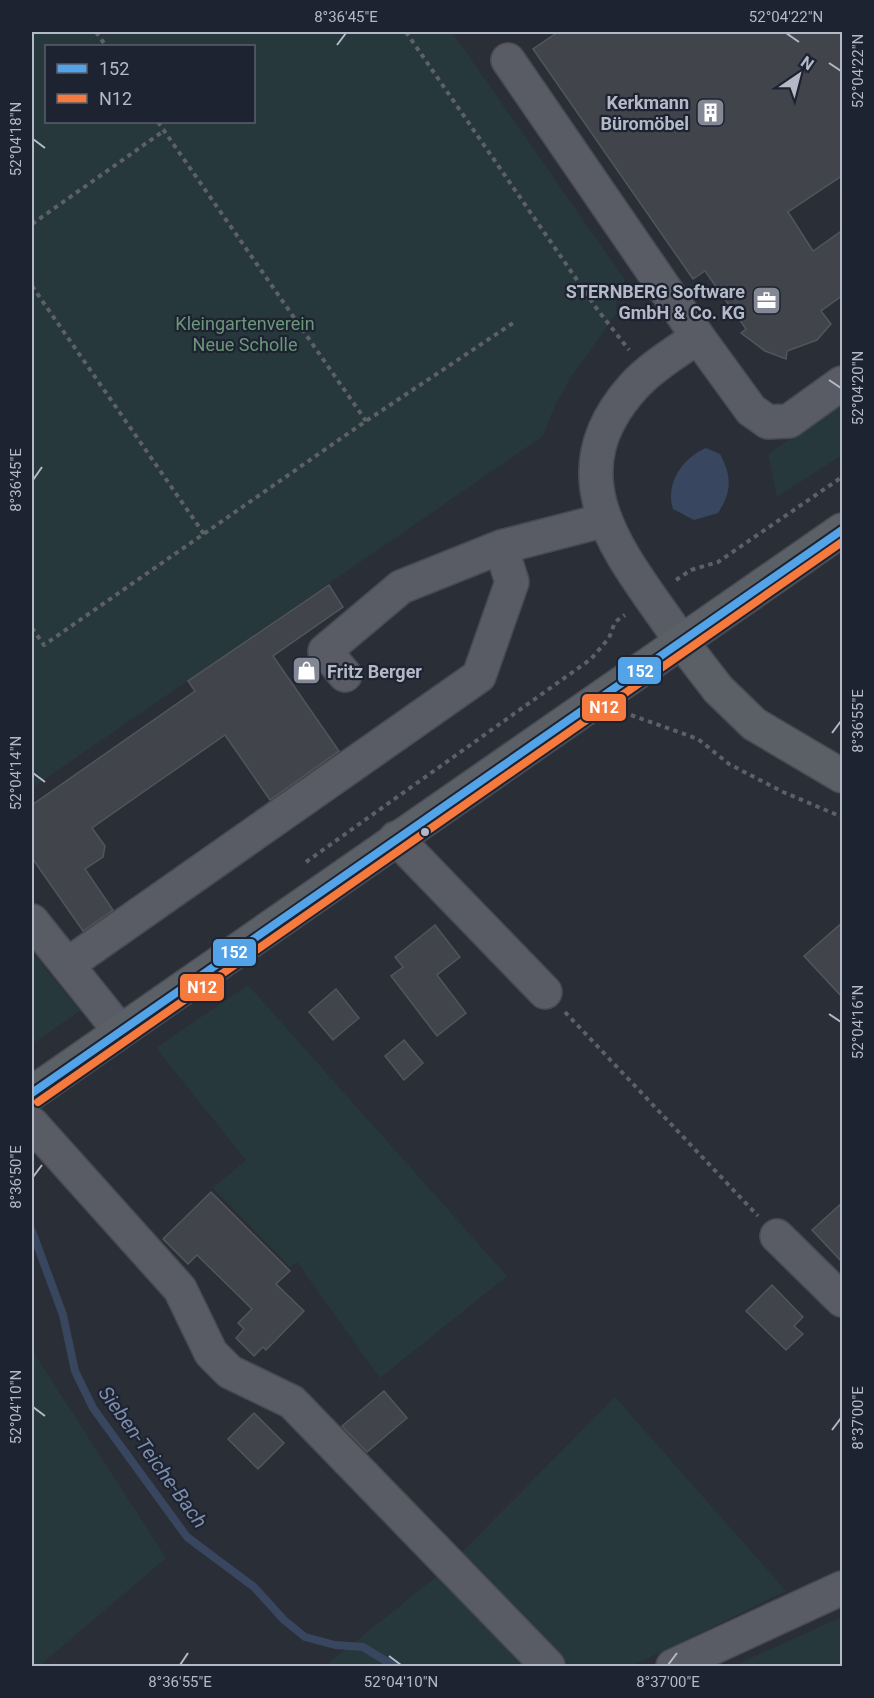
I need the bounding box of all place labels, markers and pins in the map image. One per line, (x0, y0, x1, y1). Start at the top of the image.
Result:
place label: Kerkmann Büromöbel (601, 92, 689, 134)
building icon: Kerkmann Büromöbel (694, 96, 726, 128)
place label: STERNBERG Software GmbH & Co. KG (566, 281, 745, 323)
office icon: STERNBERG Software GmbH & Co. KG (750, 285, 782, 317)
shop icon: Fritz Berger (290, 655, 322, 687)
place label: Fritz Berger (327, 661, 422, 682)
unlabelled marker (419, 826, 431, 838)

